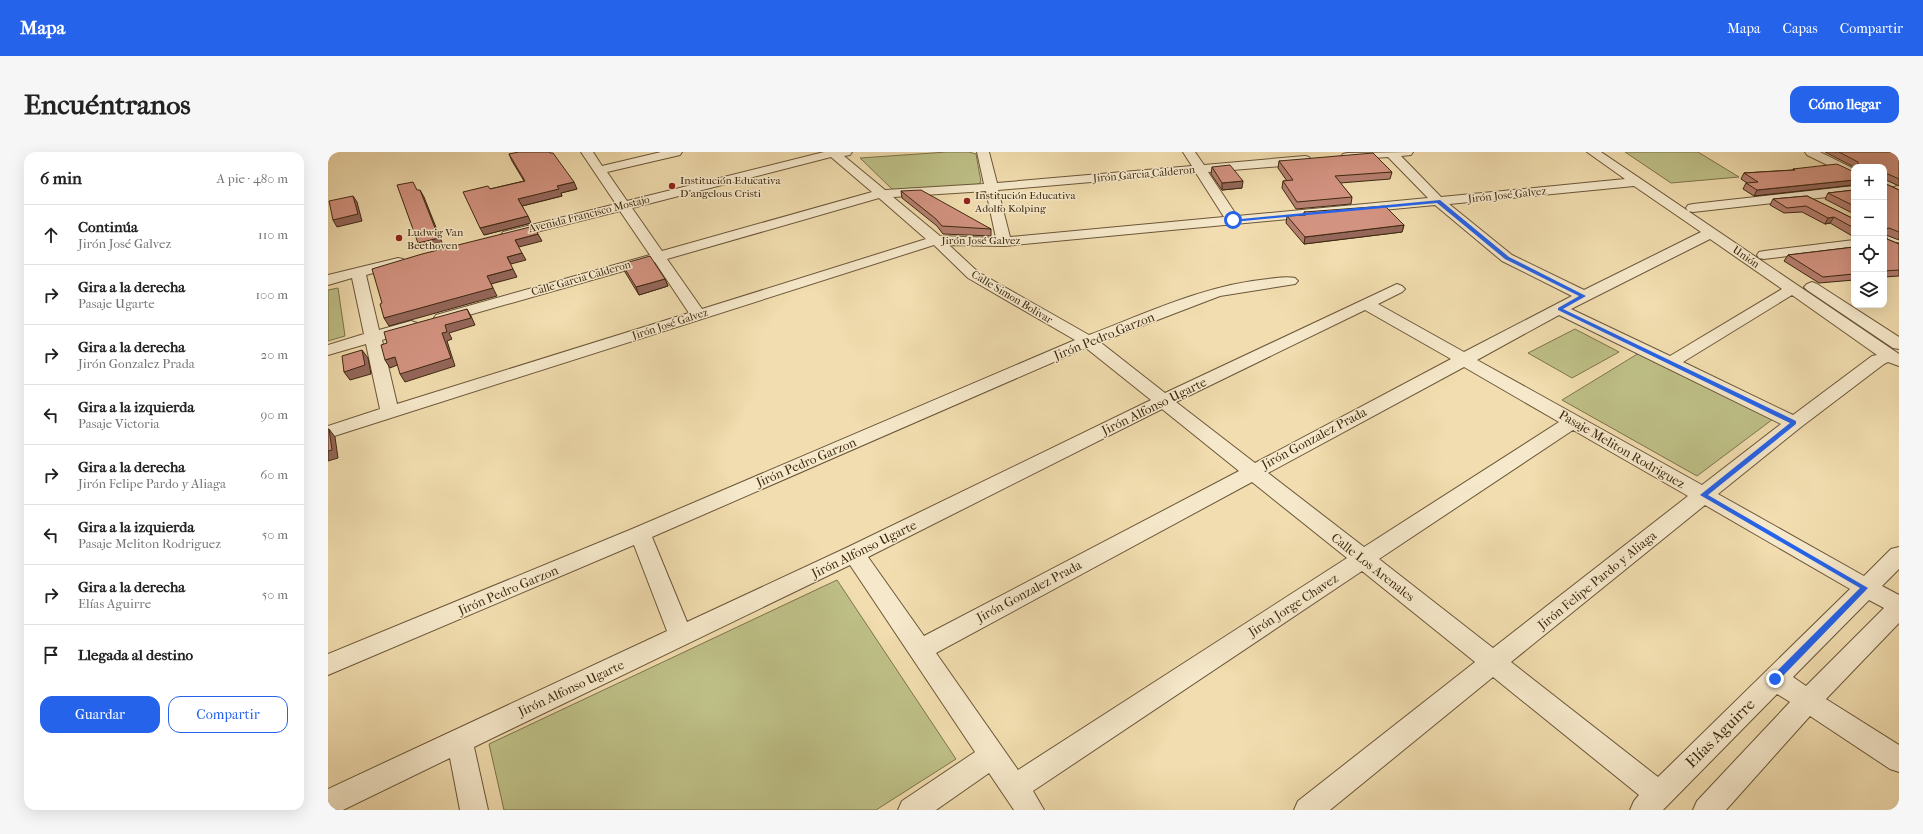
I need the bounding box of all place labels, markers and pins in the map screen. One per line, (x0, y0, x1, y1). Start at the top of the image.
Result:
place label: Institución Educativa D'angelous Cristi (680, 174, 781, 200)
marker: Institución Educativa D'angelous Cristi (667, 181, 677, 191)
place label: Institución Educativa Adolfo Kolping (974, 189, 1076, 215)
marker: Institución Educativa Adolfo Kolping (962, 196, 972, 206)
place label: Ludwig Van Beethoven (407, 226, 464, 252)
marker: Ludwig Van Beethoven (394, 233, 404, 243)

